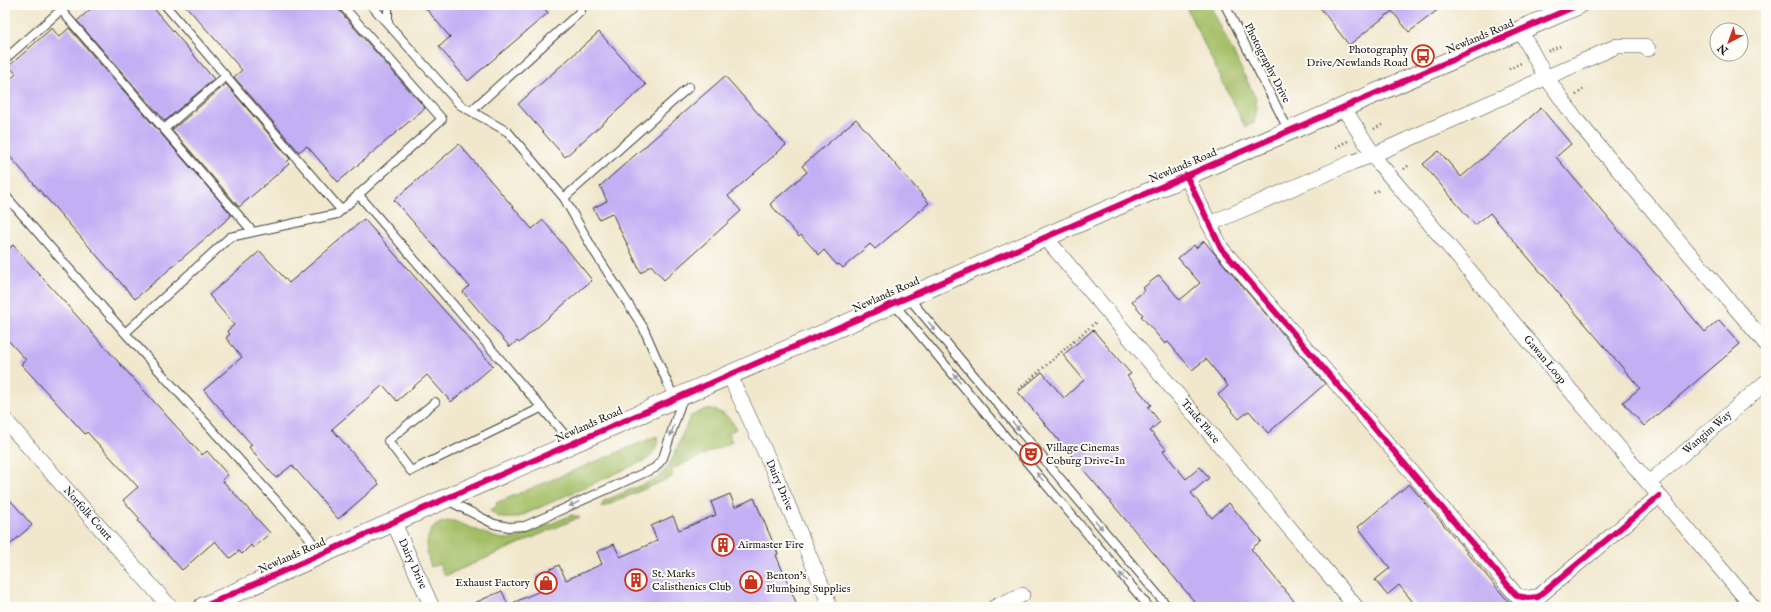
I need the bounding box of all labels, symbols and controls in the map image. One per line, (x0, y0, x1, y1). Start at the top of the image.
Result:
street label: Newlands Road (1444, 16, 1516, 58)
street label: Photography Drive (1241, 21, 1293, 105)
north arrow (1709, 22, 1749, 62)
text: N (1715, 40, 1732, 58)
place label: Photography Drive/Newlands Road (1307, 43, 1409, 70)
bus stop icon: Photography Drive/Newlands Road (1410, 43, 1436, 69)
street label: Newlands Road (1147, 145, 1219, 187)
street label: Newlands Road (850, 274, 922, 316)
one-way arrow (928, 321, 937, 332)
street label: Gawan Loop (1520, 333, 1569, 387)
one-way arrow (952, 372, 961, 383)
street label: Trade Place (1178, 397, 1223, 446)
street label: Newlands Road (553, 404, 625, 446)
street label: Wangim Way (1680, 407, 1735, 458)
one-way arrow (1011, 420, 1020, 431)
one-way arrow (668, 425, 674, 437)
theatre icon: Village Cinemas Coburg Drive-In (1018, 441, 1044, 467)
place label: Village Cinemas Coburg Drive-In (1045, 441, 1125, 468)
street label: Dairy Drive (762, 457, 796, 513)
one-way arrow (1036, 472, 1045, 483)
street label: Norfolk Court (60, 484, 115, 544)
one-way arrow (568, 501, 579, 507)
one-way arrow (1095, 520, 1104, 531)
building icon: Airmaster Fire (710, 532, 736, 558)
street label: Newlands Road (256, 535, 328, 577)
street label: Dairy Drive (395, 536, 430, 591)
place label: Airmaster Fire (737, 538, 804, 552)
building icon: St. Marks Calisthenics Club (623, 567, 649, 593)
place label: St. Marks Calisthenics Club (652, 567, 731, 594)
shop icon: Benton's Plumbing Supplies (738, 569, 764, 595)
place label: Benton's Plumbing Supplies (766, 569, 851, 596)
shop icon: Exhaust Factory (533, 570, 559, 596)
one-way arrow (1119, 572, 1128, 582)
place label: Exhaust Factory (455, 576, 531, 590)

